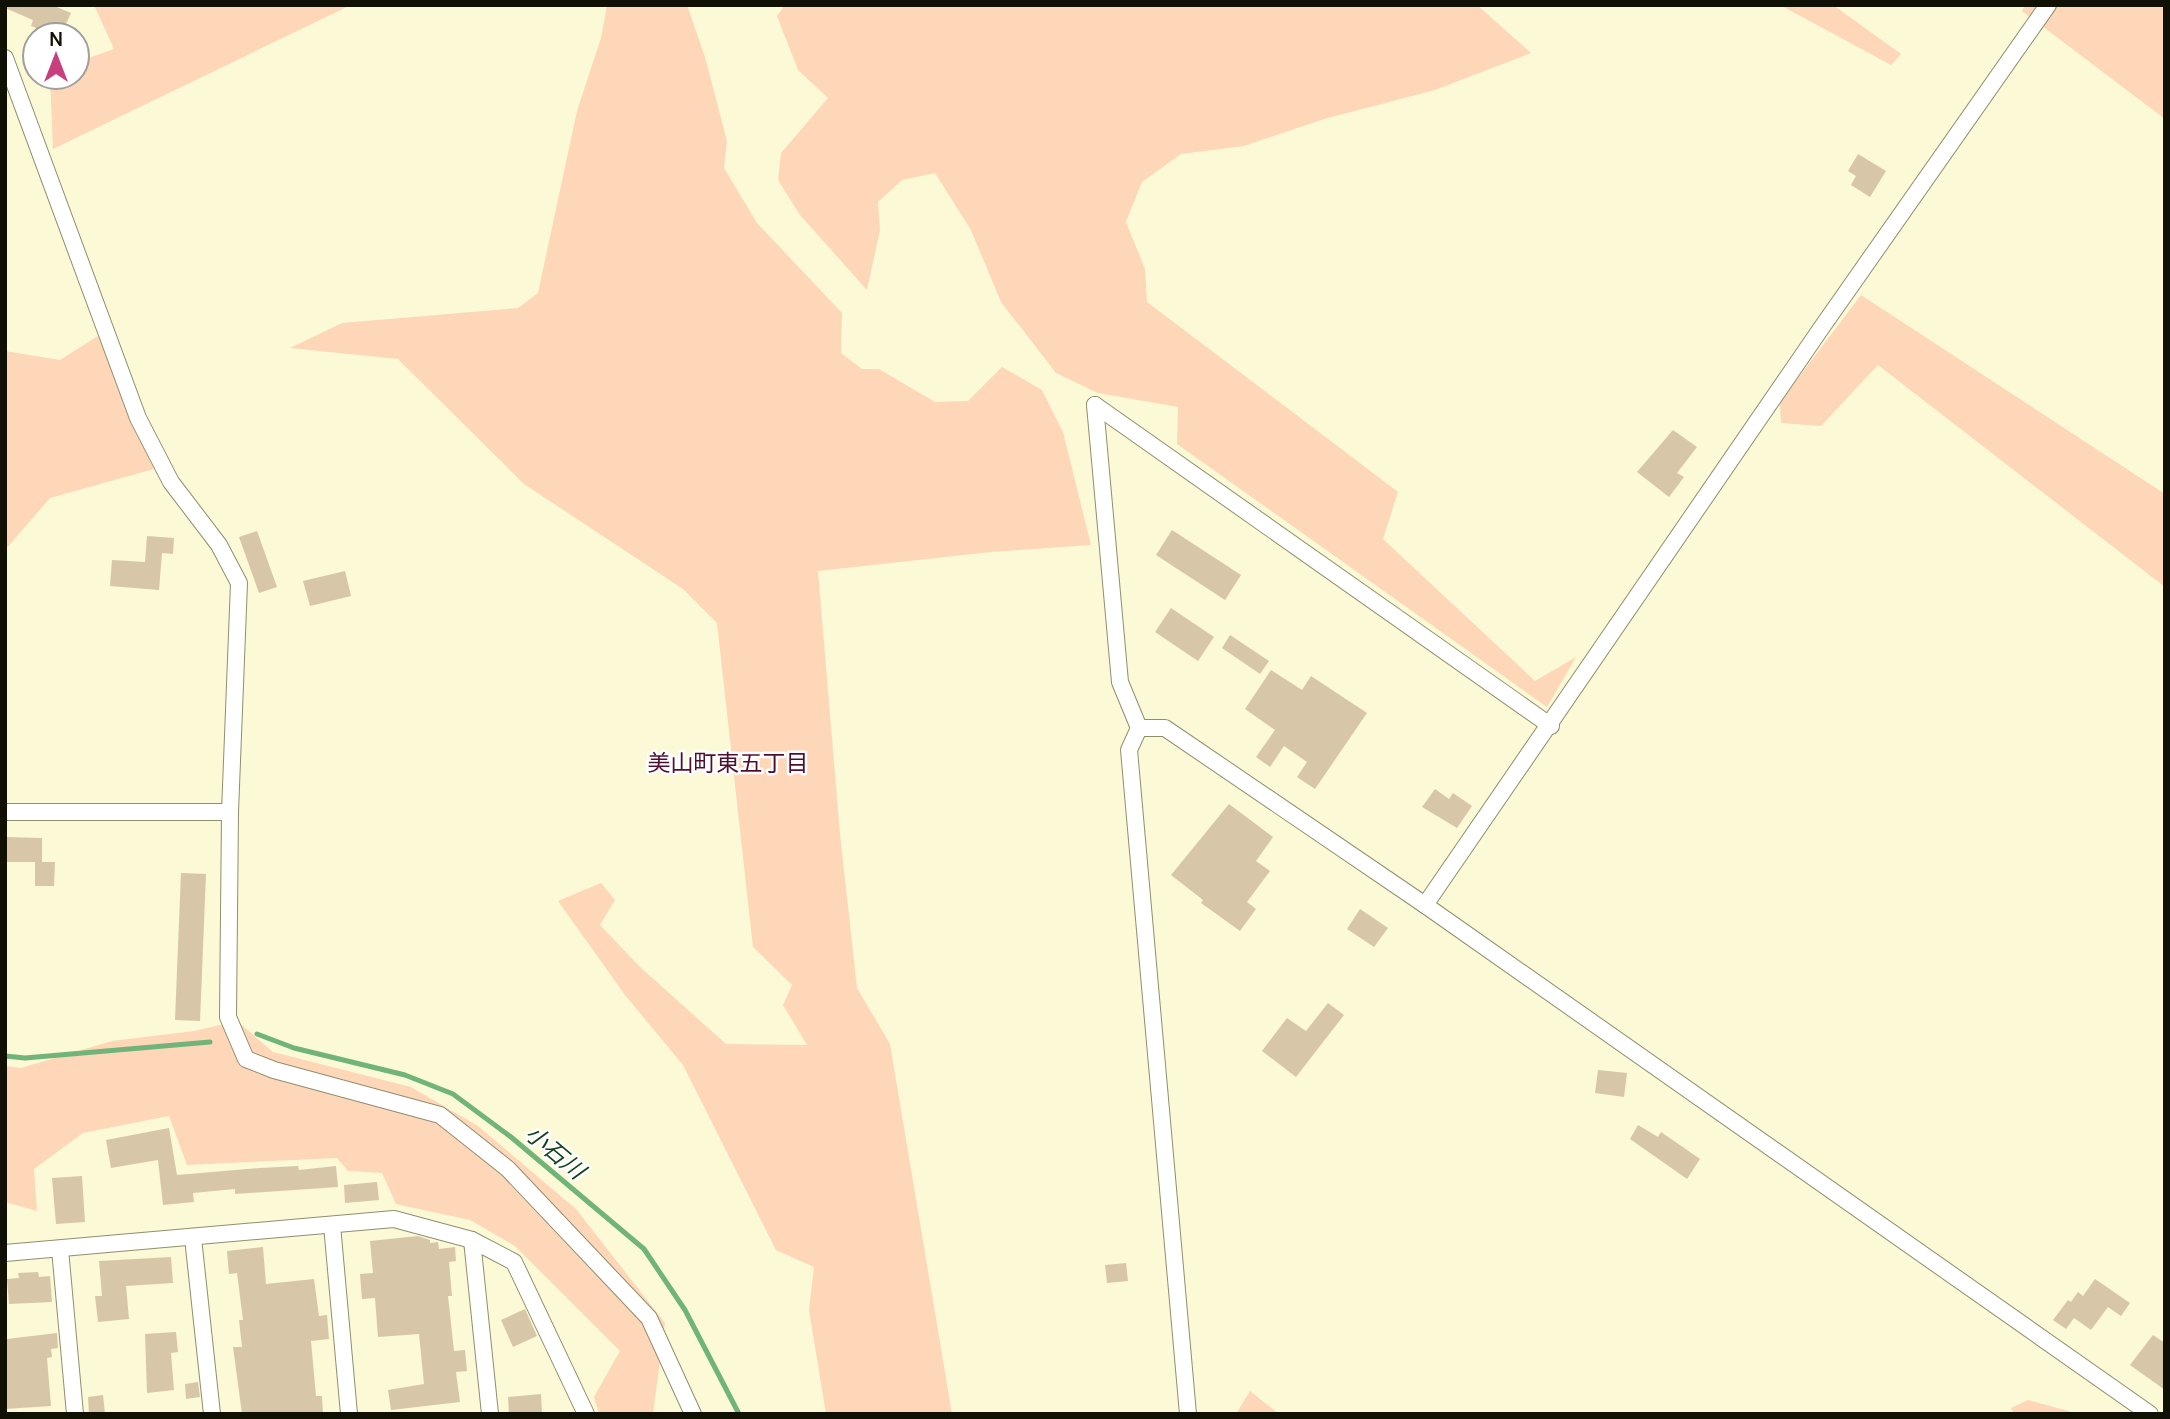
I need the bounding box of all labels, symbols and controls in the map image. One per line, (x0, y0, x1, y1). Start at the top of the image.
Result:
north arrow (21, 21, 91, 91)
text: N (49, 26, 63, 52)
district label: 美山町東五丁目 (648, 746, 809, 778)
water label: 小石川 (519, 1117, 595, 1188)

